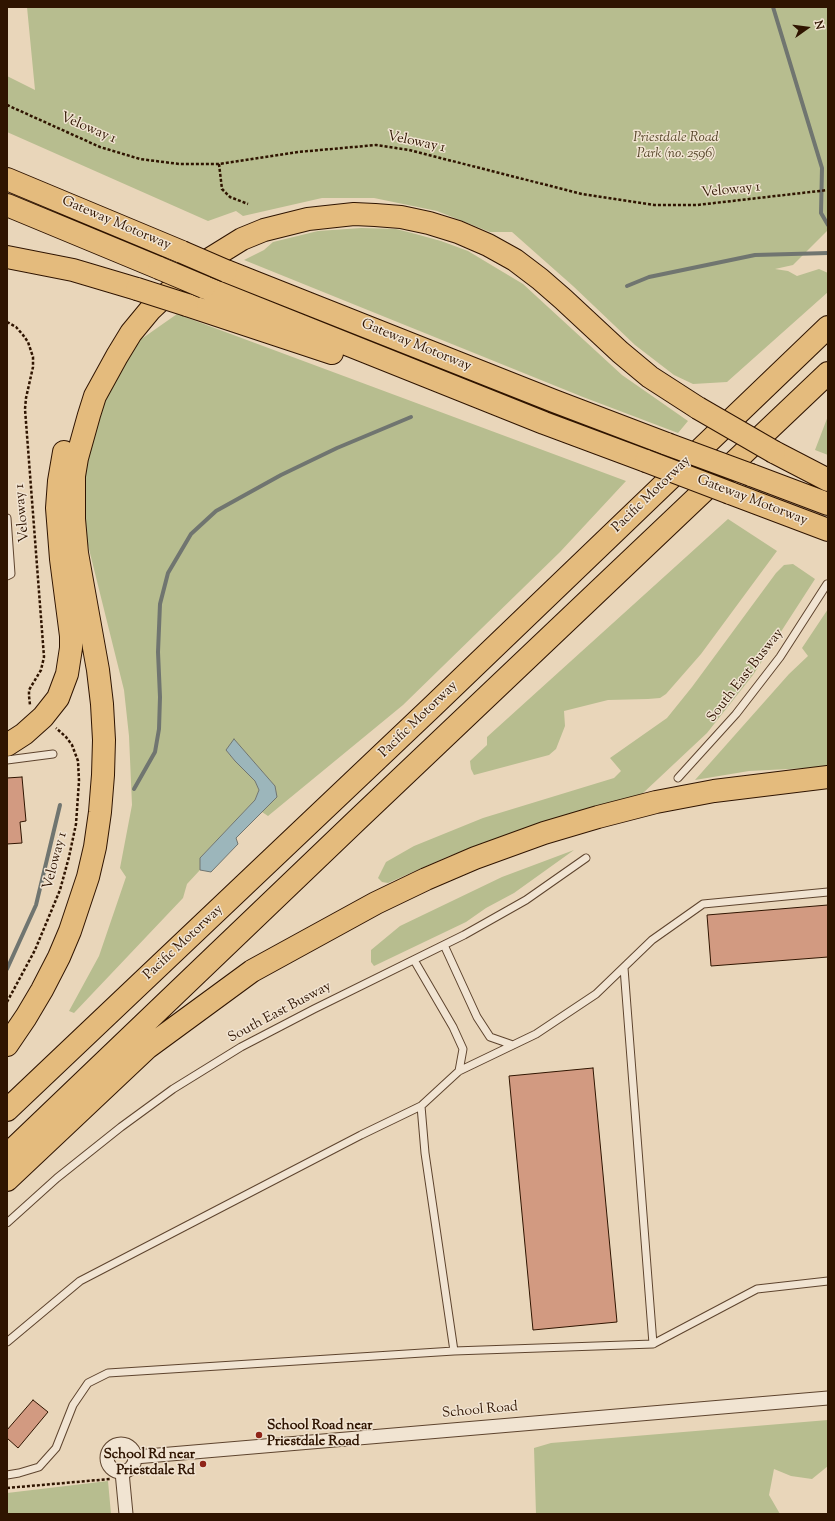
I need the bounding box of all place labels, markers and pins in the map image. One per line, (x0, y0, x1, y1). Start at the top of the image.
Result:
place label: School Road near Priestdale Road (267, 1419, 372, 1452)
marker: School Road near Priestdale Road (254, 1430, 264, 1440)
place label: School Rd near Priestdale Rd (103, 1448, 195, 1480)
marker: School Rd near Priestdale Rd (198, 1459, 208, 1469)

